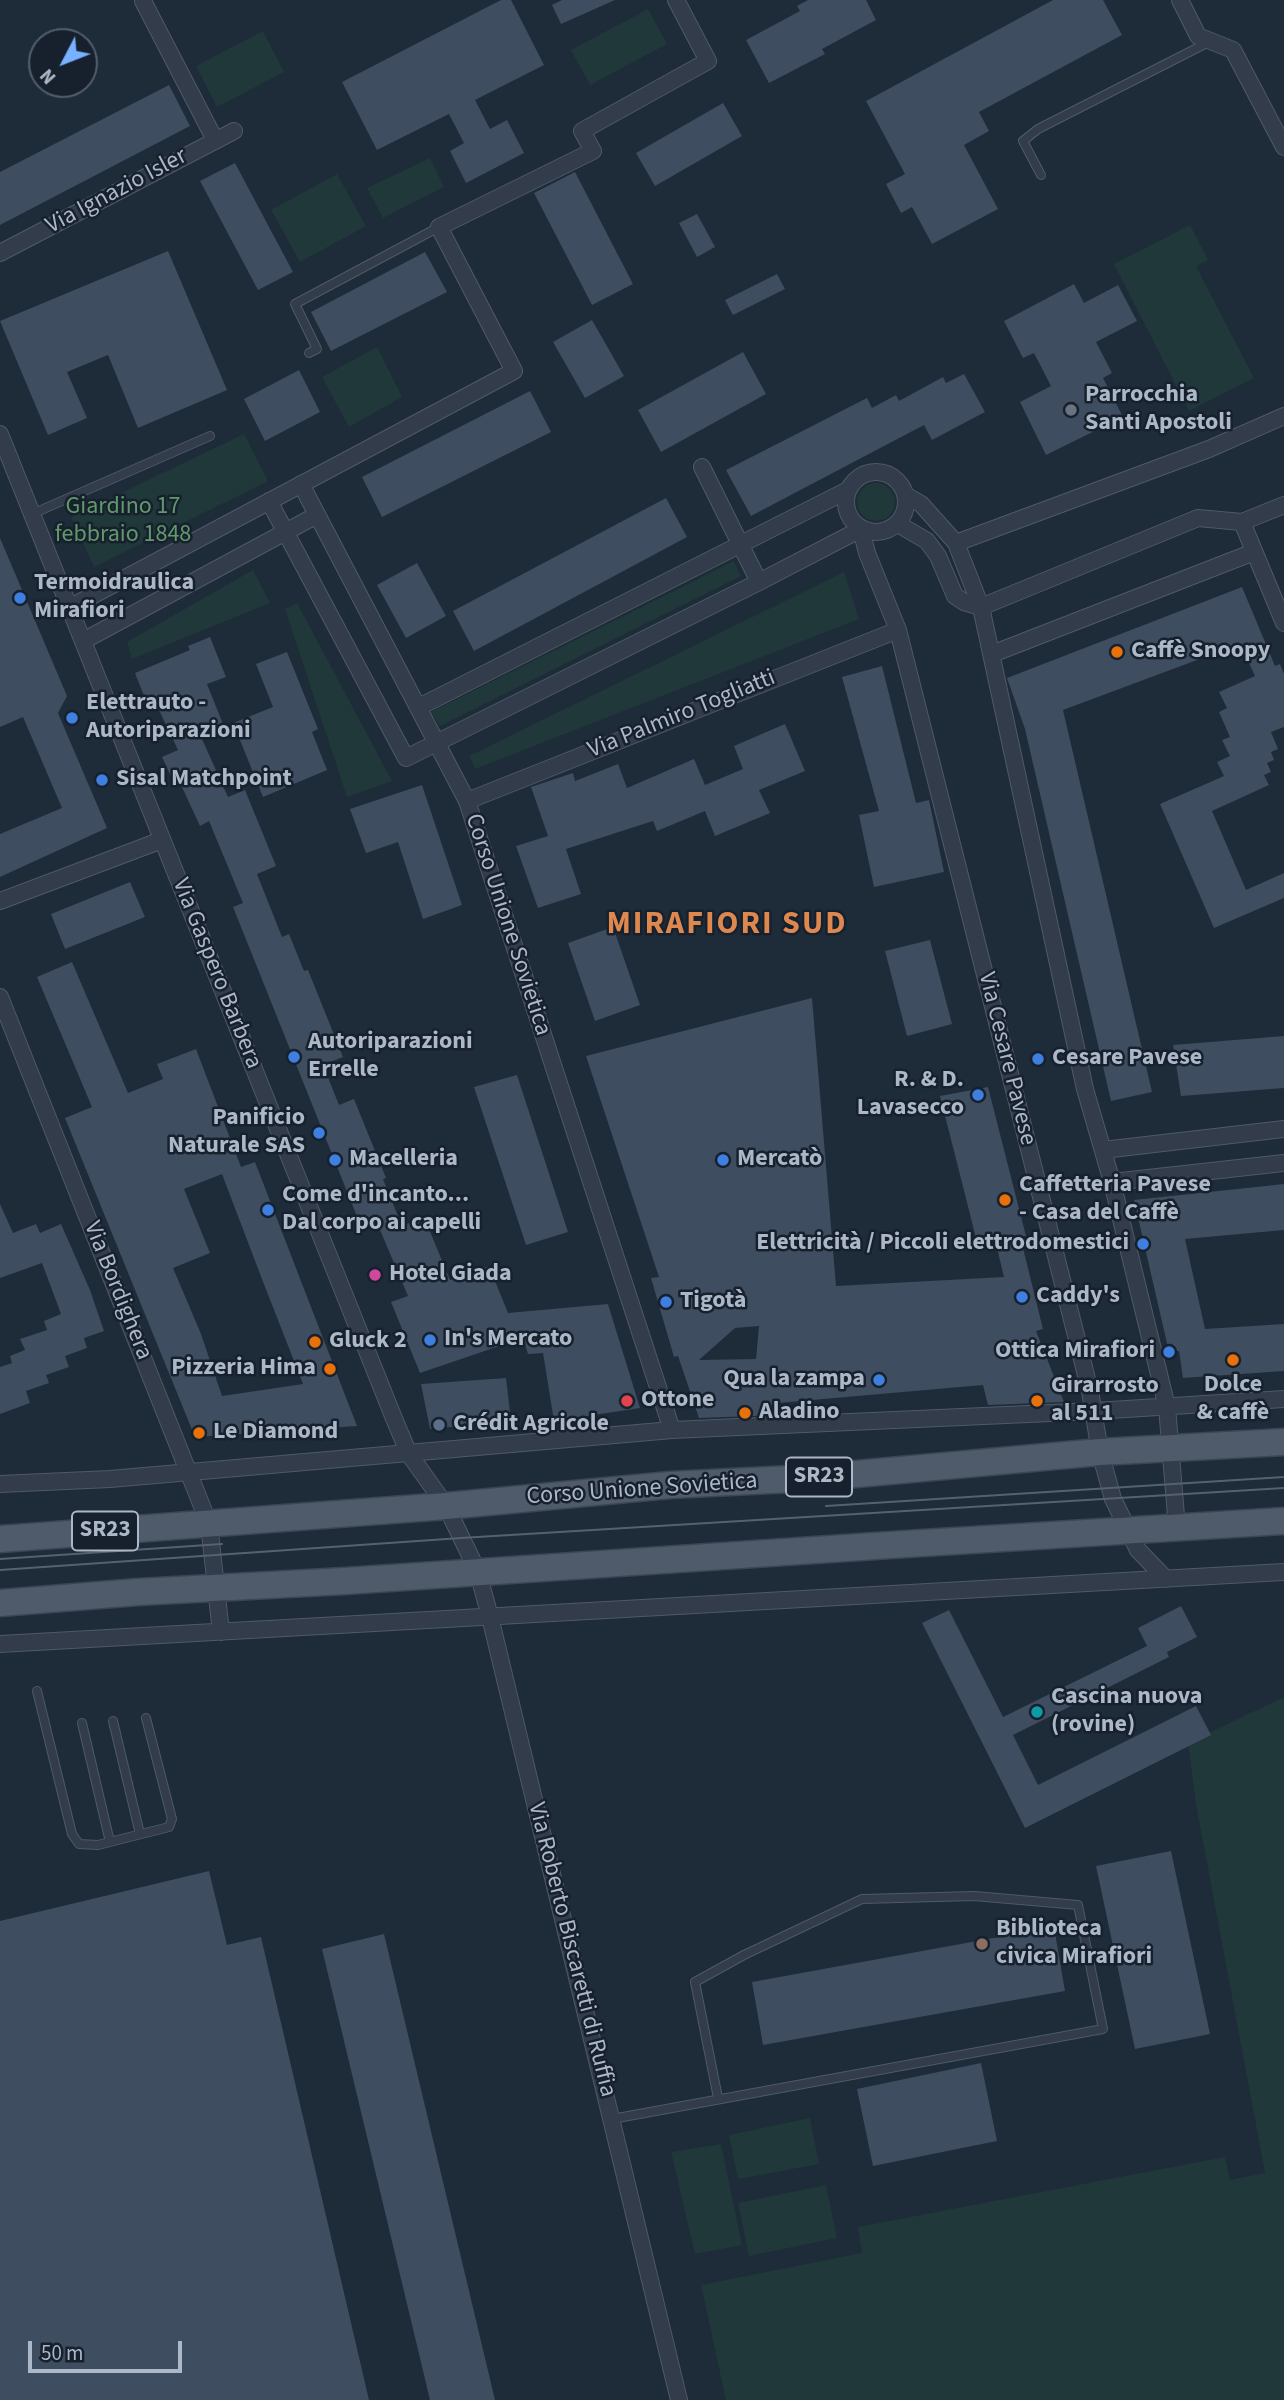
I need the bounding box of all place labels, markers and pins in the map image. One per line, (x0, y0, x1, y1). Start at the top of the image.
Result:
place label: Parrocchia Santi Apostoli (1085, 382, 1232, 438)
marker: Parrocchia Santi Apostoli (1063, 402, 1079, 418)
place label: Termoidraulica Mirafiori (34, 570, 194, 626)
marker: Termoidraulica Mirafiori (12, 590, 28, 606)
place label: Caffè Snoopy (1131, 638, 1270, 666)
marker: Caffè Snoopy (1109, 644, 1125, 660)
place label: Elettrauto - Autoriparazioni (86, 690, 251, 746)
marker: Elettrauto - Autoriparazioni (64, 710, 80, 726)
place label: Sisal Matchpoint (116, 766, 292, 794)
marker: Sisal Matchpoint (94, 772, 110, 788)
place label: Autoriparazioni Errelle (308, 1029, 473, 1085)
place label: Cesare Pavese (1052, 1045, 1202, 1073)
marker: Autoriparazioni Errelle (286, 1049, 302, 1065)
marker: Cesare Pavese (1030, 1051, 1046, 1067)
place label: R. & D. Lavasecco (857, 1067, 964, 1123)
marker: R. & D. Lavasecco (970, 1087, 986, 1103)
place label: Panificio Naturale SAS (168, 1105, 305, 1161)
marker: Panificio Naturale SAS (311, 1125, 327, 1141)
place label: Macelleria (349, 1146, 458, 1174)
place label: Mercatò (737, 1146, 822, 1174)
marker: Macelleria (327, 1152, 343, 1168)
marker: Mercatò (715, 1152, 731, 1168)
place label: Caffetteria Pavese - Casa del Caffè (1019, 1172, 1211, 1228)
place label: Come d'incanto... Dal corpo ai capelli (282, 1182, 481, 1238)
marker: Caffetteria Pavese - Casa del Caffè (997, 1192, 1013, 1208)
marker: Come d'incanto... Dal corpo ai capelli (260, 1202, 276, 1218)
place label: Elettricità / Piccoli elettrodomestici (756, 1230, 1129, 1258)
marker: Elettricità / Piccoli elettrodomestici (1135, 1236, 1151, 1252)
place label: Hotel Giada (389, 1261, 512, 1289)
marker: Hotel Giada (367, 1267, 383, 1283)
place label: Caddy's (1036, 1283, 1120, 1311)
place label: Tigotà (680, 1288, 746, 1316)
marker: Caddy's (1014, 1289, 1030, 1305)
marker: Tigotà (658, 1294, 674, 1310)
place label: In's Mercato (444, 1326, 572, 1354)
place label: Gluck 2 (329, 1328, 407, 1356)
marker: In's Mercato (422, 1332, 438, 1348)
marker: Gluck 2 (307, 1334, 323, 1350)
place label: Ottica Mirafiori (995, 1338, 1155, 1366)
marker: Ottica Mirafiori (1161, 1344, 1177, 1360)
marker: Dolce & caffè (1225, 1352, 1241, 1368)
place label: Pizzeria Hima (171, 1355, 316, 1383)
marker: Pizzeria Hima (322, 1361, 338, 1377)
place label: Qua la zampa (723, 1366, 865, 1394)
marker: Qua la zampa (871, 1372, 887, 1388)
place label: Dolce & caffè (1197, 1372, 1269, 1428)
place label: Girarrosto al 511 (1051, 1373, 1159, 1429)
place label: Ottone (641, 1387, 714, 1415)
marker: Ottone (619, 1393, 635, 1409)
marker: Girarrosto al 511 (1029, 1393, 1045, 1409)
place label: Aladino (759, 1399, 840, 1427)
marker: Aladino (737, 1405, 753, 1421)
place label: Crédit Agricole (453, 1411, 609, 1439)
marker: Crédit Agricole (431, 1417, 447, 1433)
place label: Le Diamond (213, 1419, 338, 1447)
marker: Le Diamond (191, 1425, 207, 1441)
place label: Cascina nuova (rovine) (1051, 1684, 1202, 1740)
marker: Cascina nuova (rovine) (1029, 1704, 1045, 1720)
place label: Biblioteca civica Mirafiori (996, 1916, 1152, 1972)
marker: Biblioteca civica Mirafiori (974, 1936, 990, 1952)

